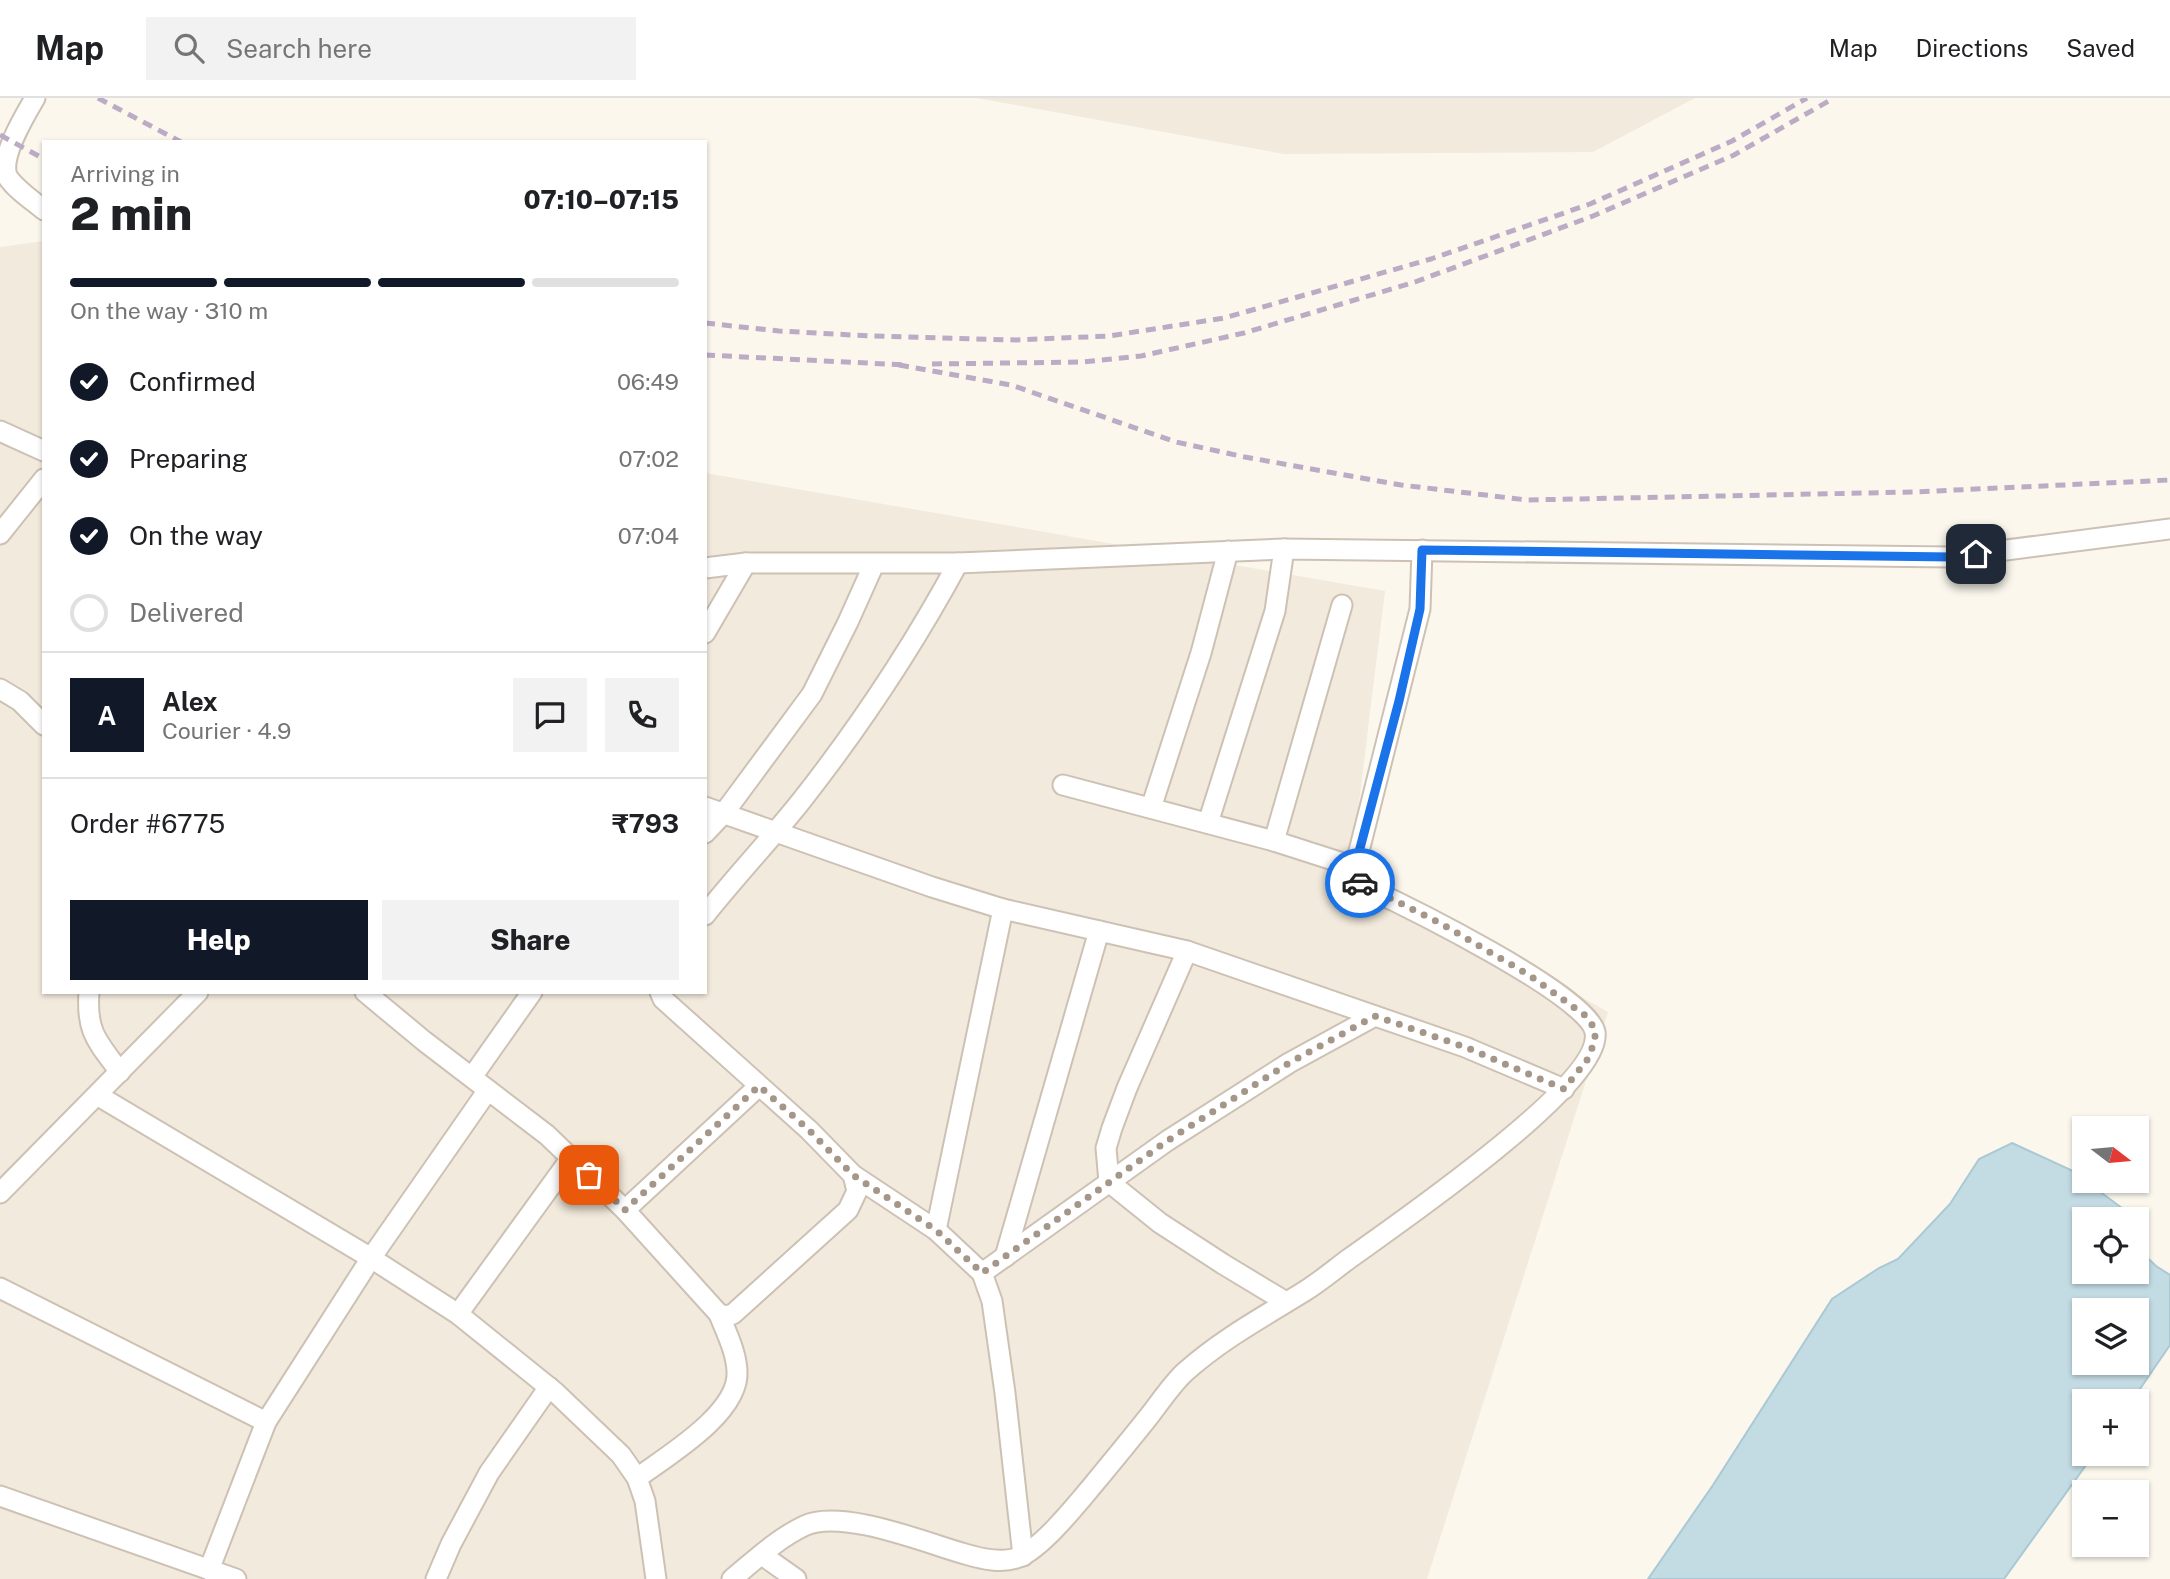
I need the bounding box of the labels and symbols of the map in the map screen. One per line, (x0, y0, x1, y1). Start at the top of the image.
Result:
pin (1946, 524, 2006, 584)
courier (1325, 848, 1395, 918)
north arrow (2072, 1116, 2149, 1194)
pin (559, 1145, 619, 1205)

